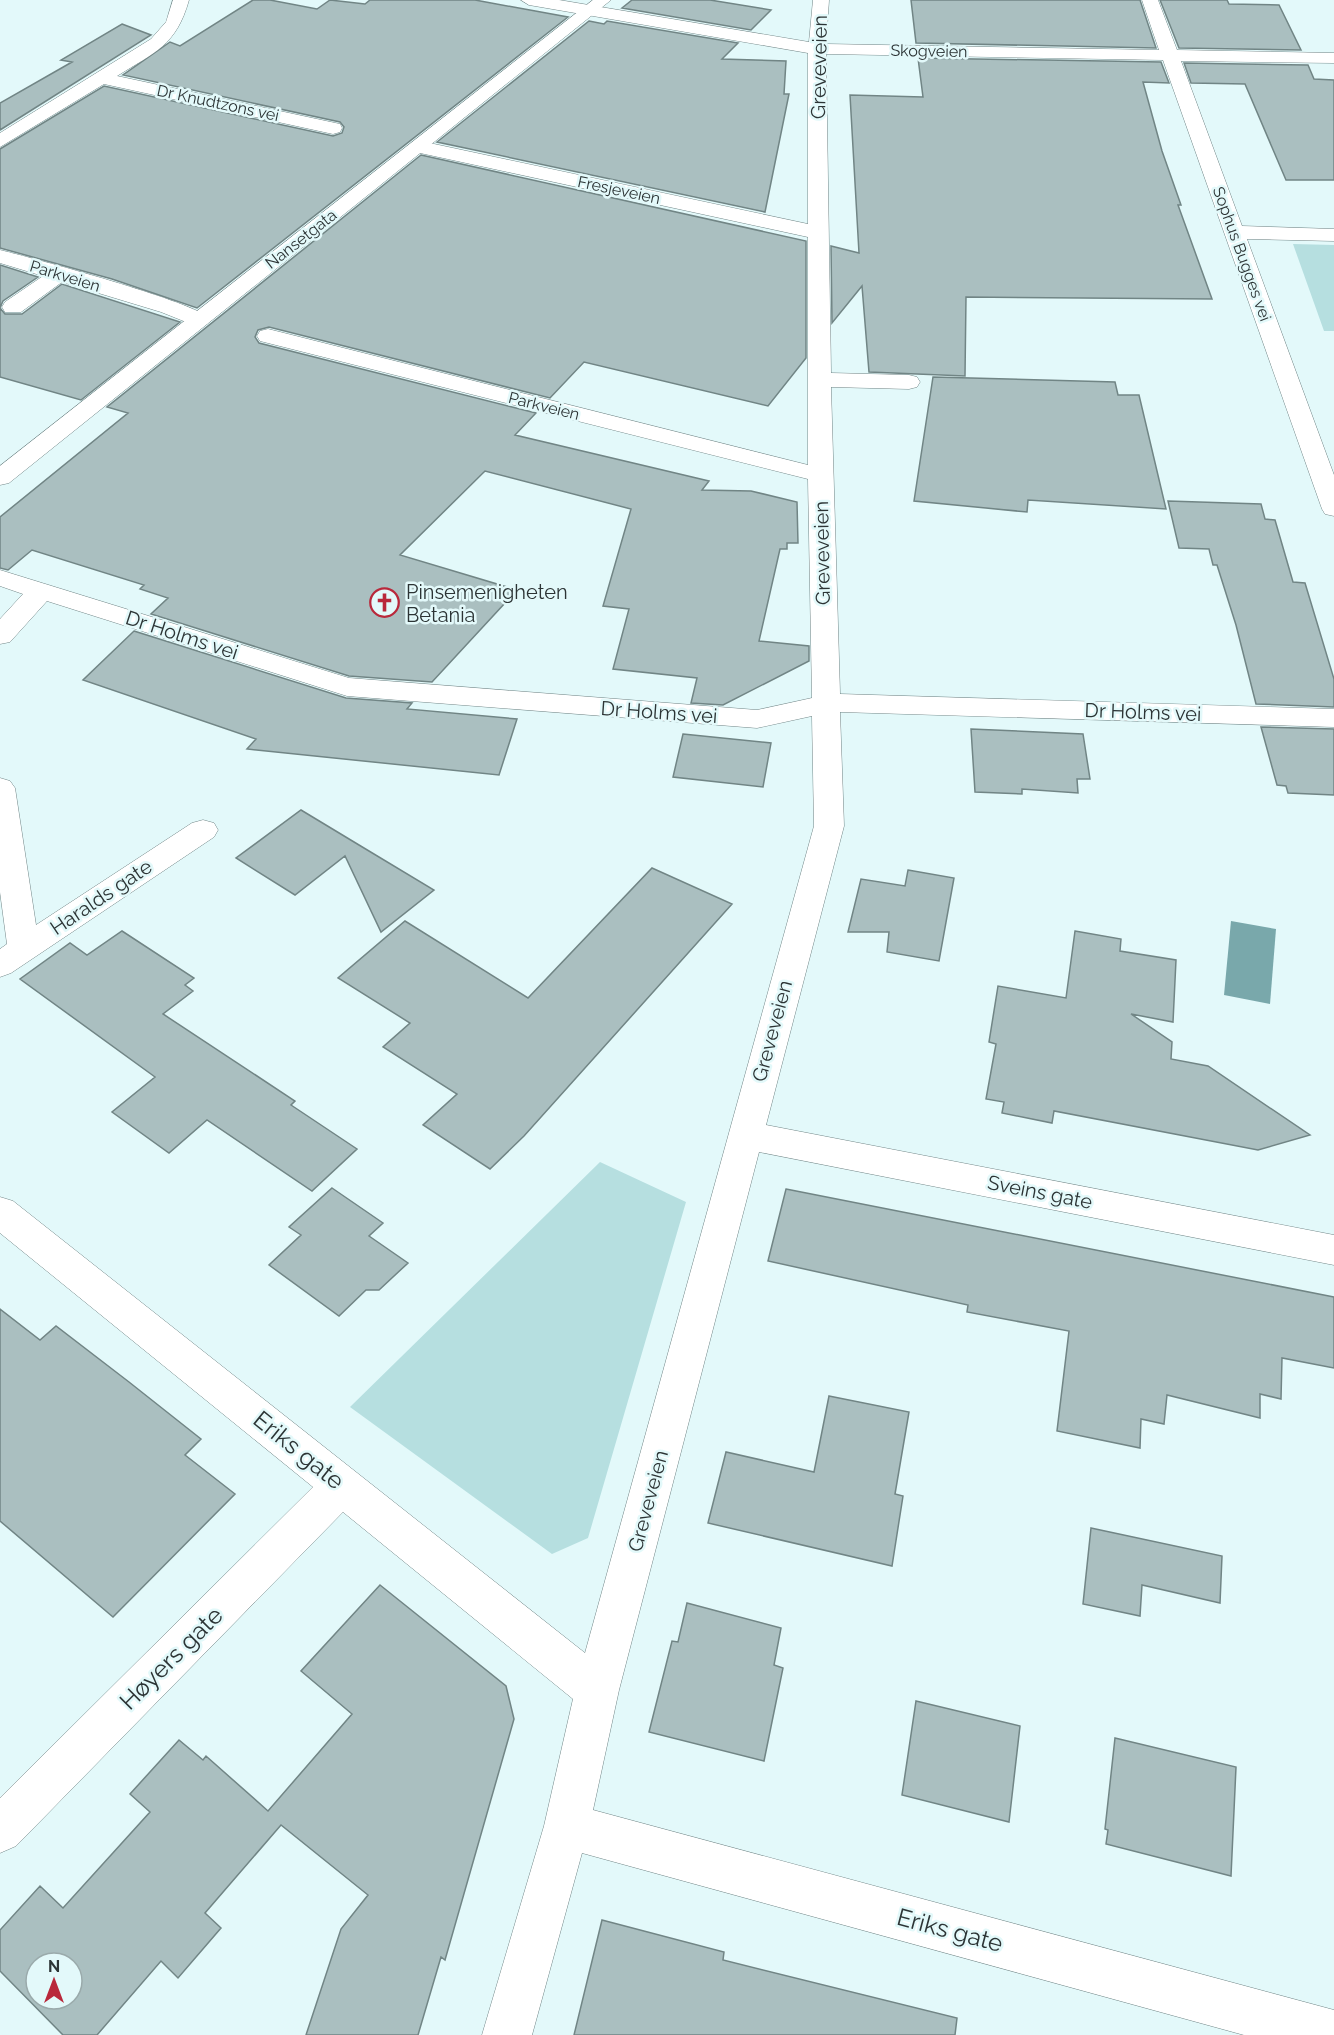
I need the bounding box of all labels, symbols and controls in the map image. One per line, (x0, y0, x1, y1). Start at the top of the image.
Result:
street label: Greveveien (806, 15, 832, 119)
street label: Skogveien (890, 41, 968, 61)
street label: Dr Knudtzons vei (155, 81, 281, 125)
street label: Fresjeveien (576, 172, 662, 208)
street label: Sophus Bugges vei (1209, 184, 1275, 324)
street label: Nansetgata (262, 205, 340, 273)
street label: Parkveien (28, 256, 102, 296)
street label: Parkveien (507, 388, 581, 424)
street label: Greveveien (809, 501, 835, 605)
place label: Pinsemenigheten Betania (406, 580, 568, 627)
church icon: Pinsemenigheten Betania (369, 587, 401, 619)
street label: Dr Holms vei (123, 606, 241, 664)
street label: Dr Holms vei (600, 696, 718, 728)
street label: Dr Holms vei (1084, 698, 1202, 726)
street label: Haralds gate (46, 854, 157, 940)
street label: Greveveien (747, 978, 797, 1084)
street label: Sveins gate (986, 1170, 1095, 1214)
street label: Eriks gate (248, 1405, 350, 1495)
street label: Greveveien (623, 1448, 673, 1554)
street label: Høyers gate (113, 1600, 229, 1716)
street label: Eriks gate (894, 1902, 1006, 1958)
north arrow (24, 1951, 84, 2011)
text: N (48, 1957, 60, 1976)

